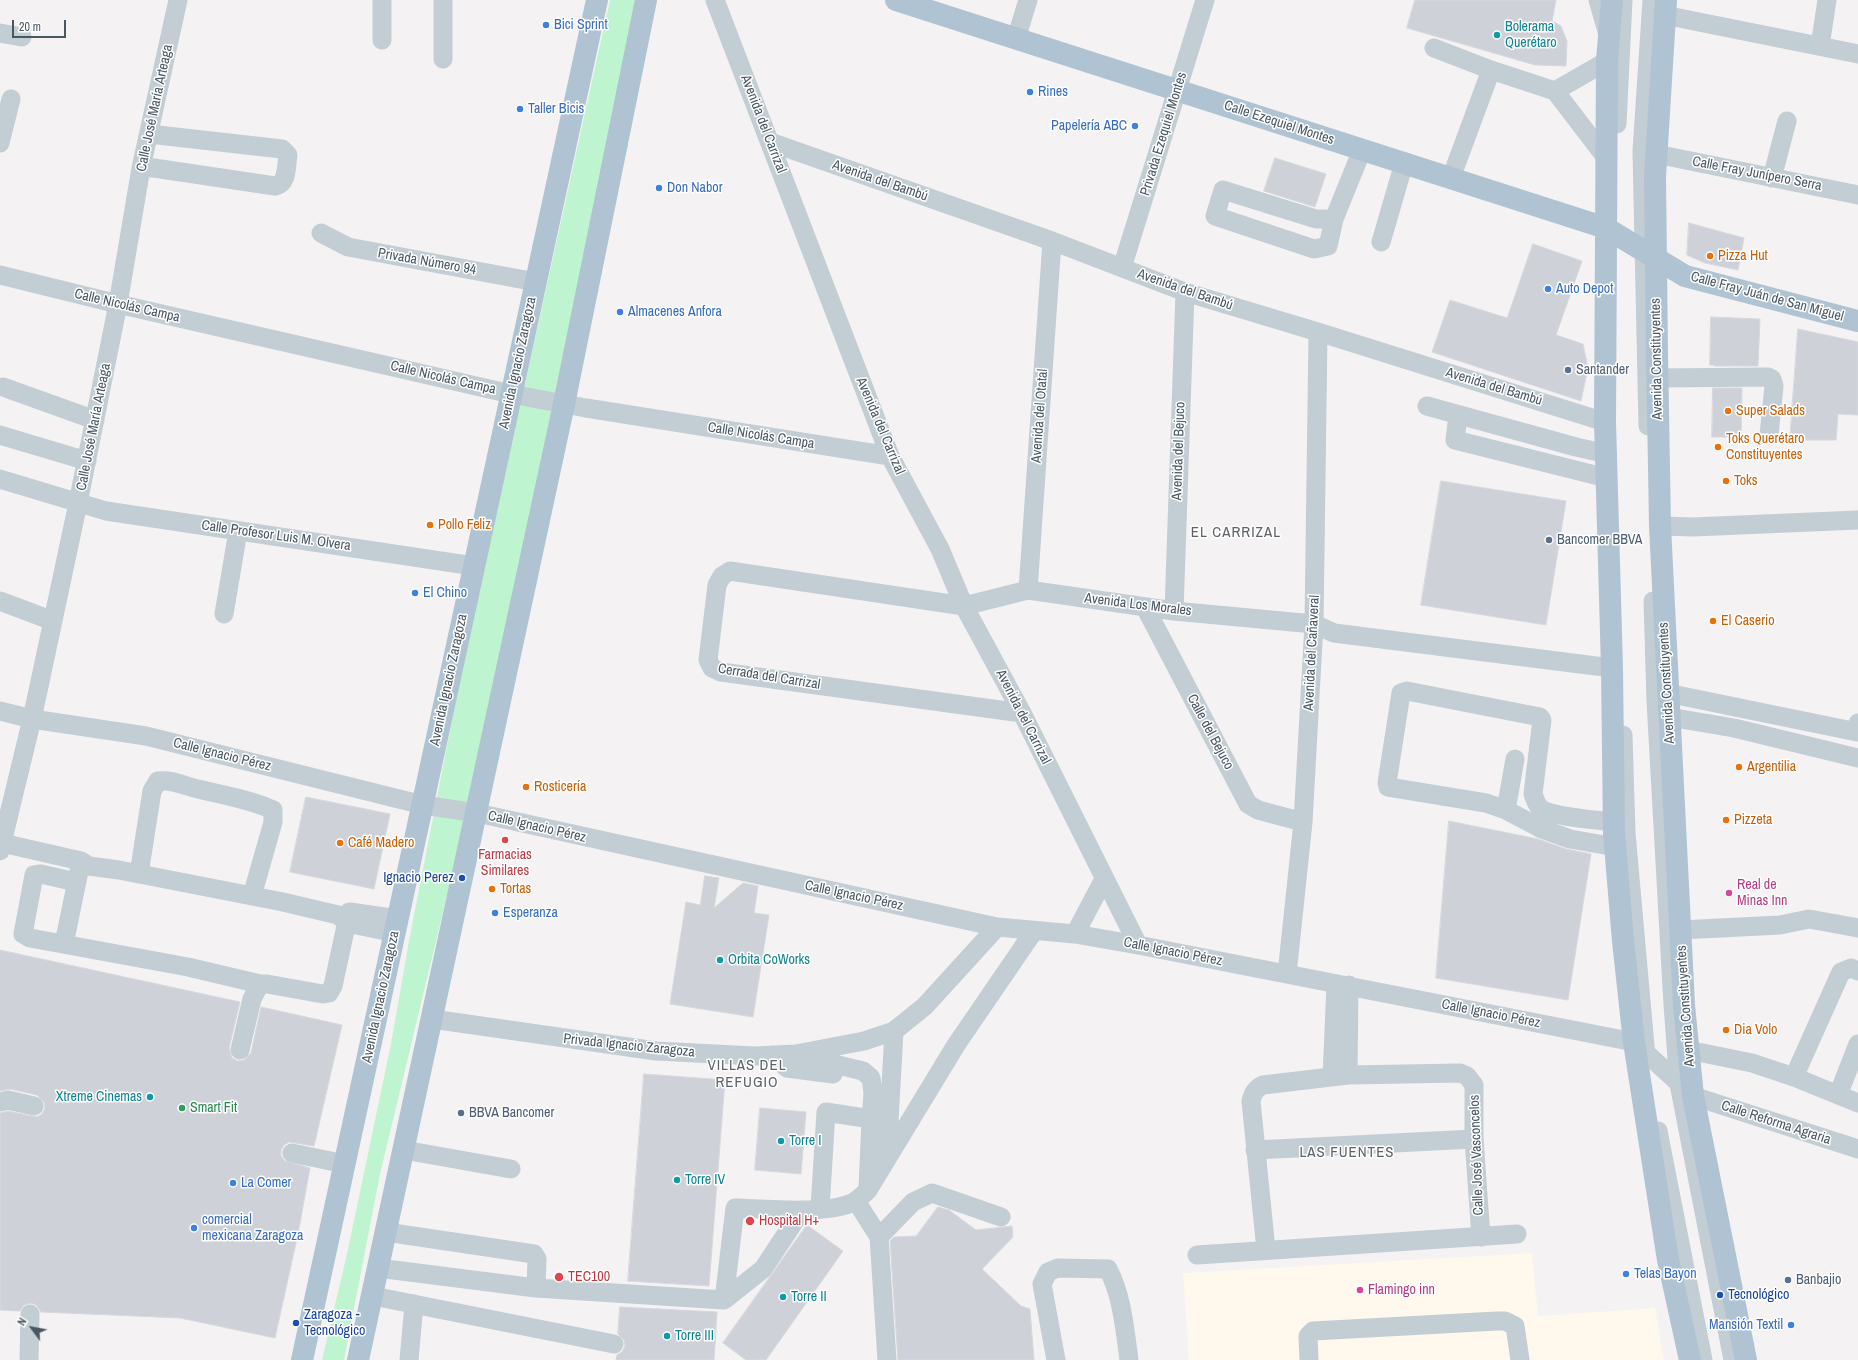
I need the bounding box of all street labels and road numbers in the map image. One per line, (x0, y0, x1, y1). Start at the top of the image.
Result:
street label: Calle José María Arteaga (133, 43, 177, 173)
street label: Privada Ezequiel Montes (1137, 70, 1191, 198)
street label: Avenida del Carrizal (737, 73, 789, 175)
street label: Calle Ezequiel Montes (1222, 97, 1336, 149)
street label: Calle Fray Junípero Serra (1691, 153, 1823, 195)
street label: Avenida del Bambú (830, 157, 930, 205)
street label: Privada Número 94 (377, 245, 477, 279)
street label: Avenida del Bambú (1135, 266, 1235, 314)
street label: Calle Fray Juán de San Miguel (1689, 268, 1845, 326)
street label: Calle Nicolás Campa (73, 286, 181, 326)
street label: Avenida Ignacio Zaragoza (496, 295, 540, 431)
street label: Avenida Constituyentes (1648, 298, 1666, 420)
street label: Calle Nicolás Campa (389, 358, 497, 398)
street label: Calle José María Arteaga (73, 362, 115, 492)
street label: Avenida del Bambú (1444, 364, 1544, 410)
street label: Avenida del Otatal (1028, 368, 1052, 464)
street label: Avenida del Carrizal (852, 375, 908, 477)
street label: Avenida del Bejuco (1169, 401, 1189, 501)
street label: Calle Nicolás Campa (706, 419, 816, 453)
street label: Calle Profesor Luis M. Olvera (200, 517, 352, 555)
street label: Avenida Los Morales (1084, 590, 1192, 620)
street label: Avenida del Cañaveral (1301, 595, 1323, 711)
street label: Avenida Ignacio Zaragoza (427, 612, 471, 748)
street label: Avenida Constituyentes (1655, 622, 1679, 744)
street label: Cerrada del Carrizal (717, 661, 821, 693)
street label: Avenida del Carrizal (992, 667, 1054, 767)
street label: Calle del Bejuco (1183, 691, 1237, 773)
street label: Calle Ignacio Pérez (171, 735, 273, 775)
street label: Calle Ignacio Pérez (486, 808, 588, 846)
street label: Calle Ignacio Pérez (803, 877, 905, 915)
street label: Avenida Ignacio Zaragoza (359, 929, 403, 1065)
street label: Calle Ignacio Pérez (1122, 934, 1224, 970)
street label: Avenida Constituyentes (1673, 945, 1699, 1067)
street label: Calle Ignacio Pérez (1440, 996, 1542, 1032)
street label: Privada Ignacio Zaragoza (562, 1031, 696, 1061)
street label: Calle José Vasconcelos (1466, 1094, 1488, 1216)
street label: Calle Reforma Agraria (1719, 1097, 1833, 1149)

